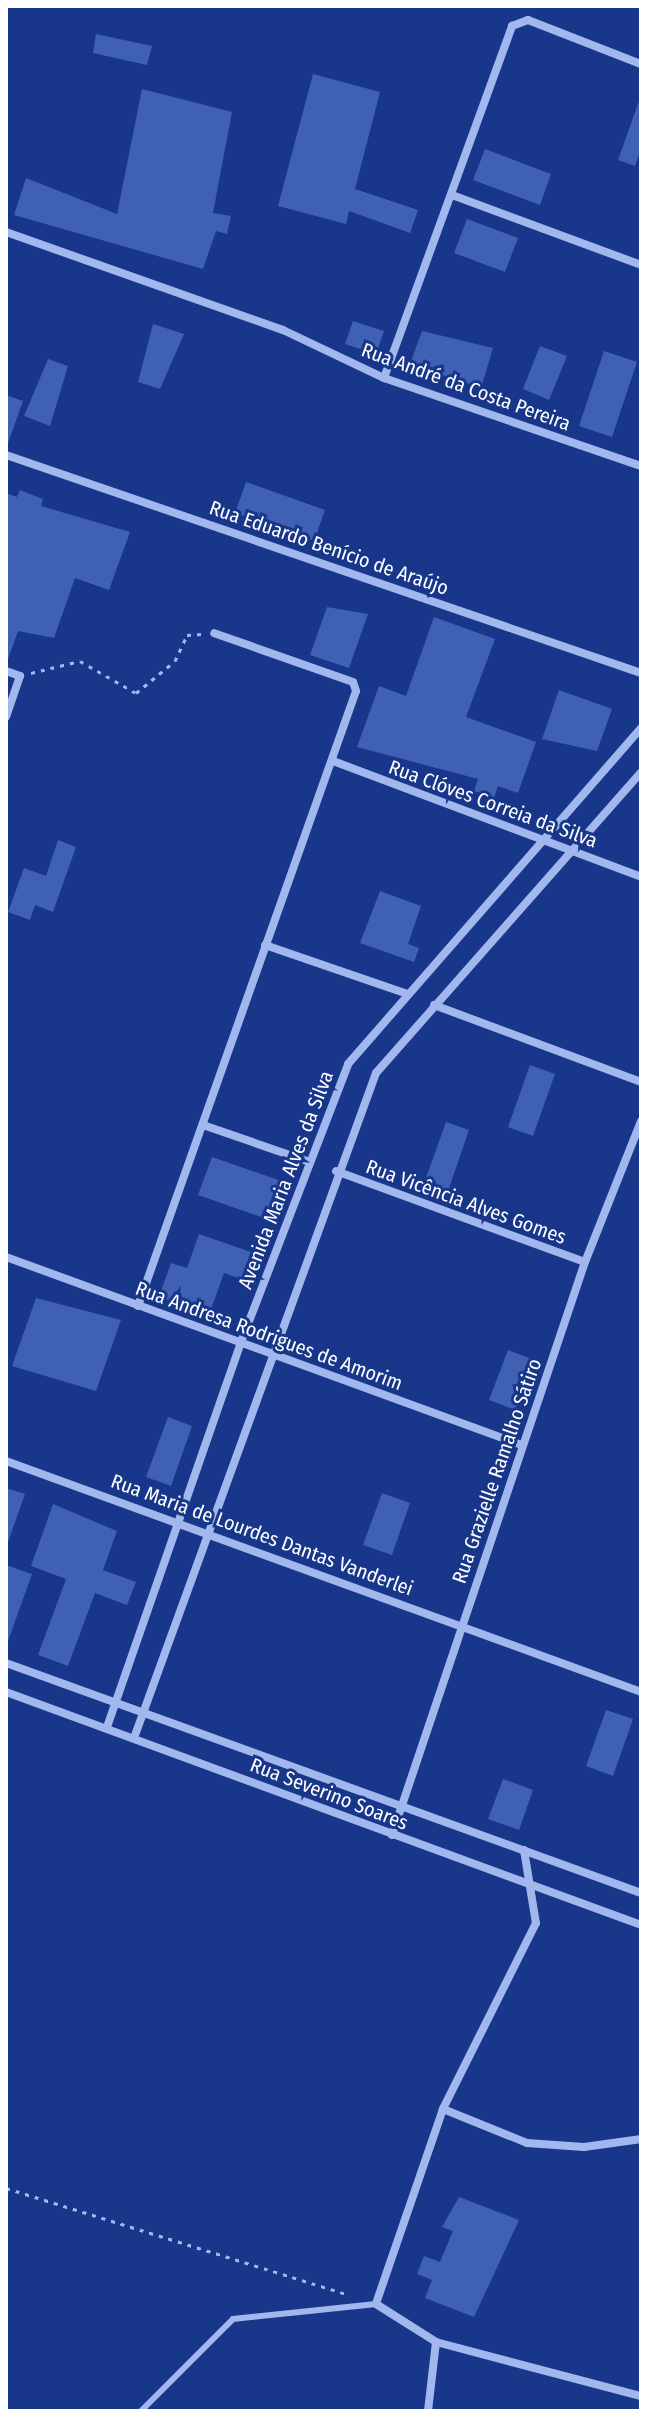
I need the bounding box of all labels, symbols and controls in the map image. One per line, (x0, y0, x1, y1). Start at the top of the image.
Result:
street label: Rua André da Costa Pereira (358, 338, 574, 436)
street label: Rua Eduardo Benício de Araújo (206, 496, 452, 600)
street label: Rua Clóves Correia da Silva (385, 755, 601, 853)
street label: Avenida Maria Alves da Silva (233, 1068, 339, 1292)
street label: Rua Vicência Alves Gomes (363, 1155, 569, 1249)
street label: Rua Andresa Rodrigues de Amorim (132, 1276, 406, 1396)
street label: Rua Grazielle Ramalho Sátiro (447, 1355, 547, 1587)
street label: Rua Maria de Lourdes Dantas Vanderlei (108, 1469, 416, 1601)
street label: Rua Severino Soares (247, 1753, 411, 1835)

